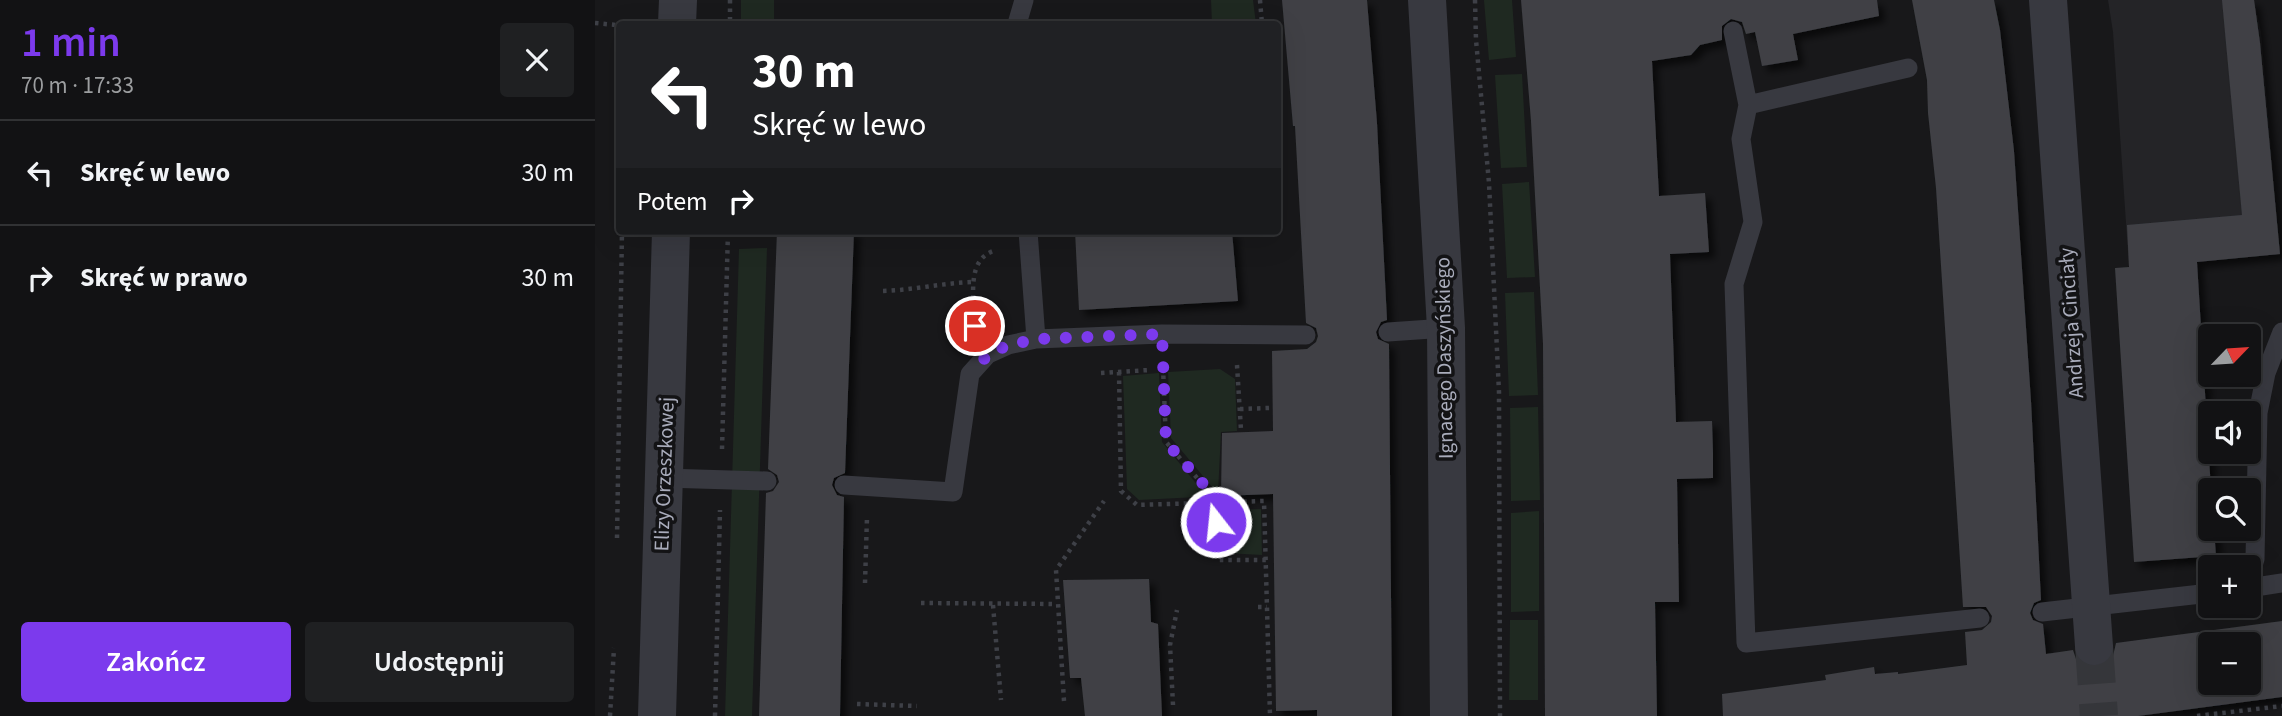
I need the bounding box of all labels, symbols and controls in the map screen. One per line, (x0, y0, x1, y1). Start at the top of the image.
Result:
text: 1 min (21, 13, 121, 73)
button: close (500, 23, 574, 97)
text: 30 m (752, 37, 856, 107)
icon: left (637, 49, 728, 140)
text: 70 m · 17:33 (21, 69, 134, 102)
text: Skręć w lewo (752, 102, 926, 148)
icon: left (21, 154, 59, 192)
text: Skręć w lewo (80, 154, 230, 191)
text: 30 m (521, 154, 574, 191)
icon: right (722, 182, 760, 220)
text: Potem (637, 183, 708, 220)
street label: Andrzeja Cinciały (2051, 247, 2091, 399)
street label: Ignacego Daszyńskiego (1427, 257, 1461, 459)
icon: right (21, 259, 59, 297)
text: Skręć w prawo (80, 259, 248, 296)
text: 30 m (521, 259, 574, 296)
pin (945, 296, 1005, 356)
icon: arrive (956, 307, 994, 345)
north arrow (2198, 324, 2261, 387)
map controls (2198, 324, 2261, 695)
street label: Elizy Orzeszkowej (646, 396, 682, 552)
button: sound (2198, 401, 2261, 464)
button: search (2198, 478, 2261, 541)
position arrow (1179, 485, 1253, 559)
button: + (2198, 555, 2261, 618)
button: Zakończ (21, 622, 291, 702)
button: Udostępnij (305, 622, 574, 702)
button: − (2198, 632, 2261, 695)

